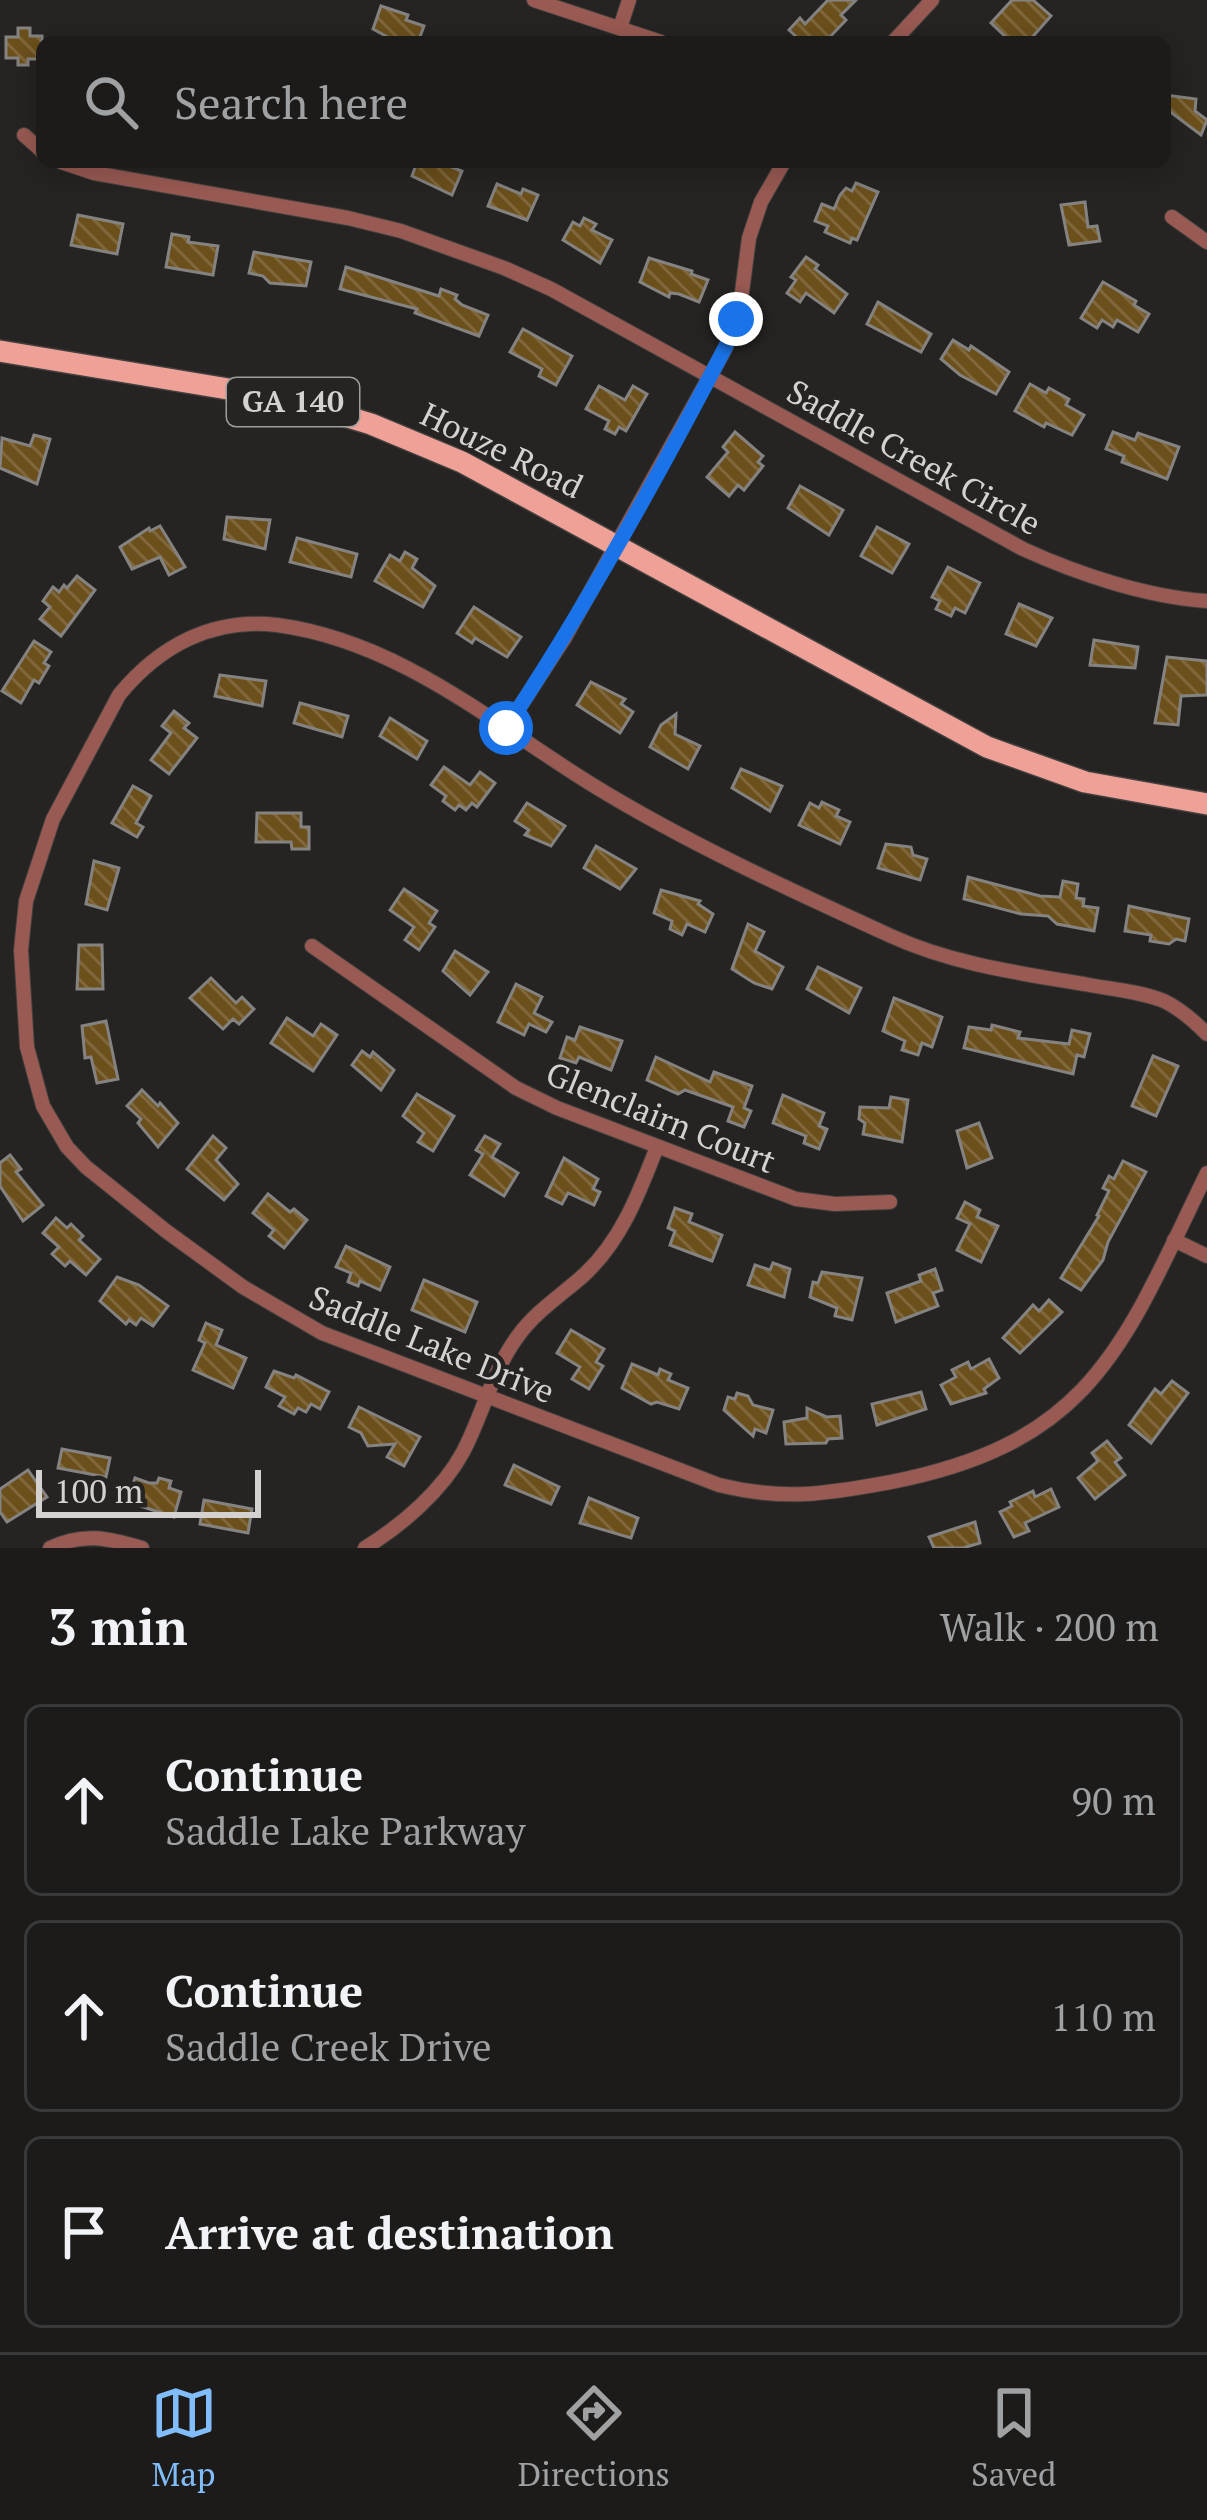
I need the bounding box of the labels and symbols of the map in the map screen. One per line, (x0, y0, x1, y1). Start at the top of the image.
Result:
route end (709, 292, 763, 346)
street label: Saddle Creek Circle (780, 369, 1049, 544)
road number: GA 140 (227, 378, 359, 426)
street label: Houze Road (414, 392, 590, 507)
route start (479, 701, 533, 755)
street label: Glenclairn Court (540, 1051, 782, 1182)
street label: Saddle Lake Drive (303, 1275, 561, 1412)
scale bar (36, 1464, 261, 1517)

